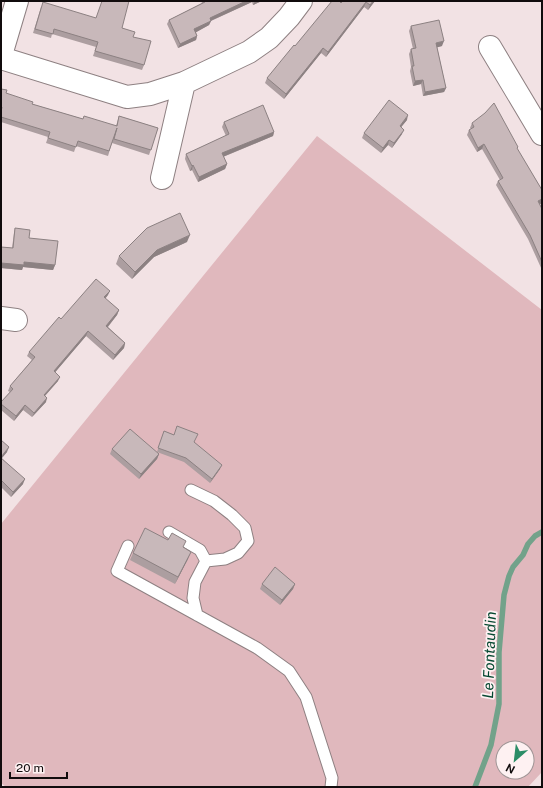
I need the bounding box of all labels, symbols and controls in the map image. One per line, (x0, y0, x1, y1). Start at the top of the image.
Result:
water label: Le Fontaudin (479, 611, 499, 699)
north arrow (495, 740, 535, 780)
scale bar (10, 754, 67, 780)
text: 20 m (16, 761, 44, 775)
text: N (504, 762, 517, 776)

